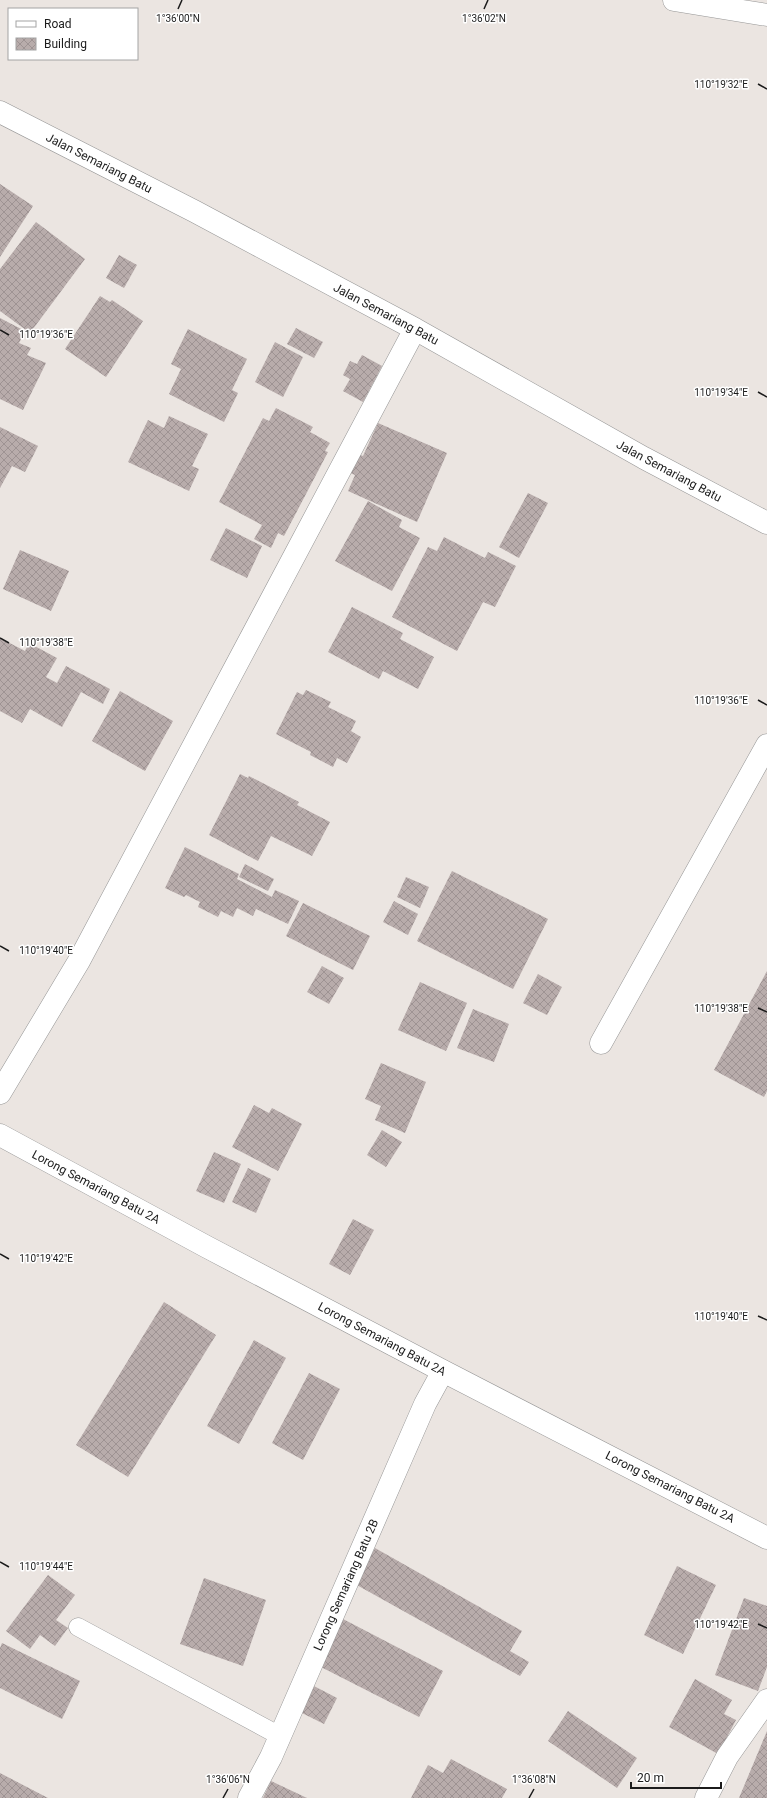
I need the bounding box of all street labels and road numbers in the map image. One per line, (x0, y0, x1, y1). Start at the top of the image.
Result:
street label: Jalan Semariang Batu (44, 130, 154, 196)
street label: Jalan Semariang Batu (331, 280, 441, 348)
street label: Jalan Semariang Batu (614, 437, 724, 505)
street label: Lorong Semariang Batu 2A (30, 1147, 163, 1227)
street label: Lorong Semariang Batu 2A (316, 1299, 449, 1379)
street label: Lorong Semariang Batu 2A (603, 1448, 737, 1526)
street label: Lorong Semariang Batu 2B (311, 1517, 381, 1653)

